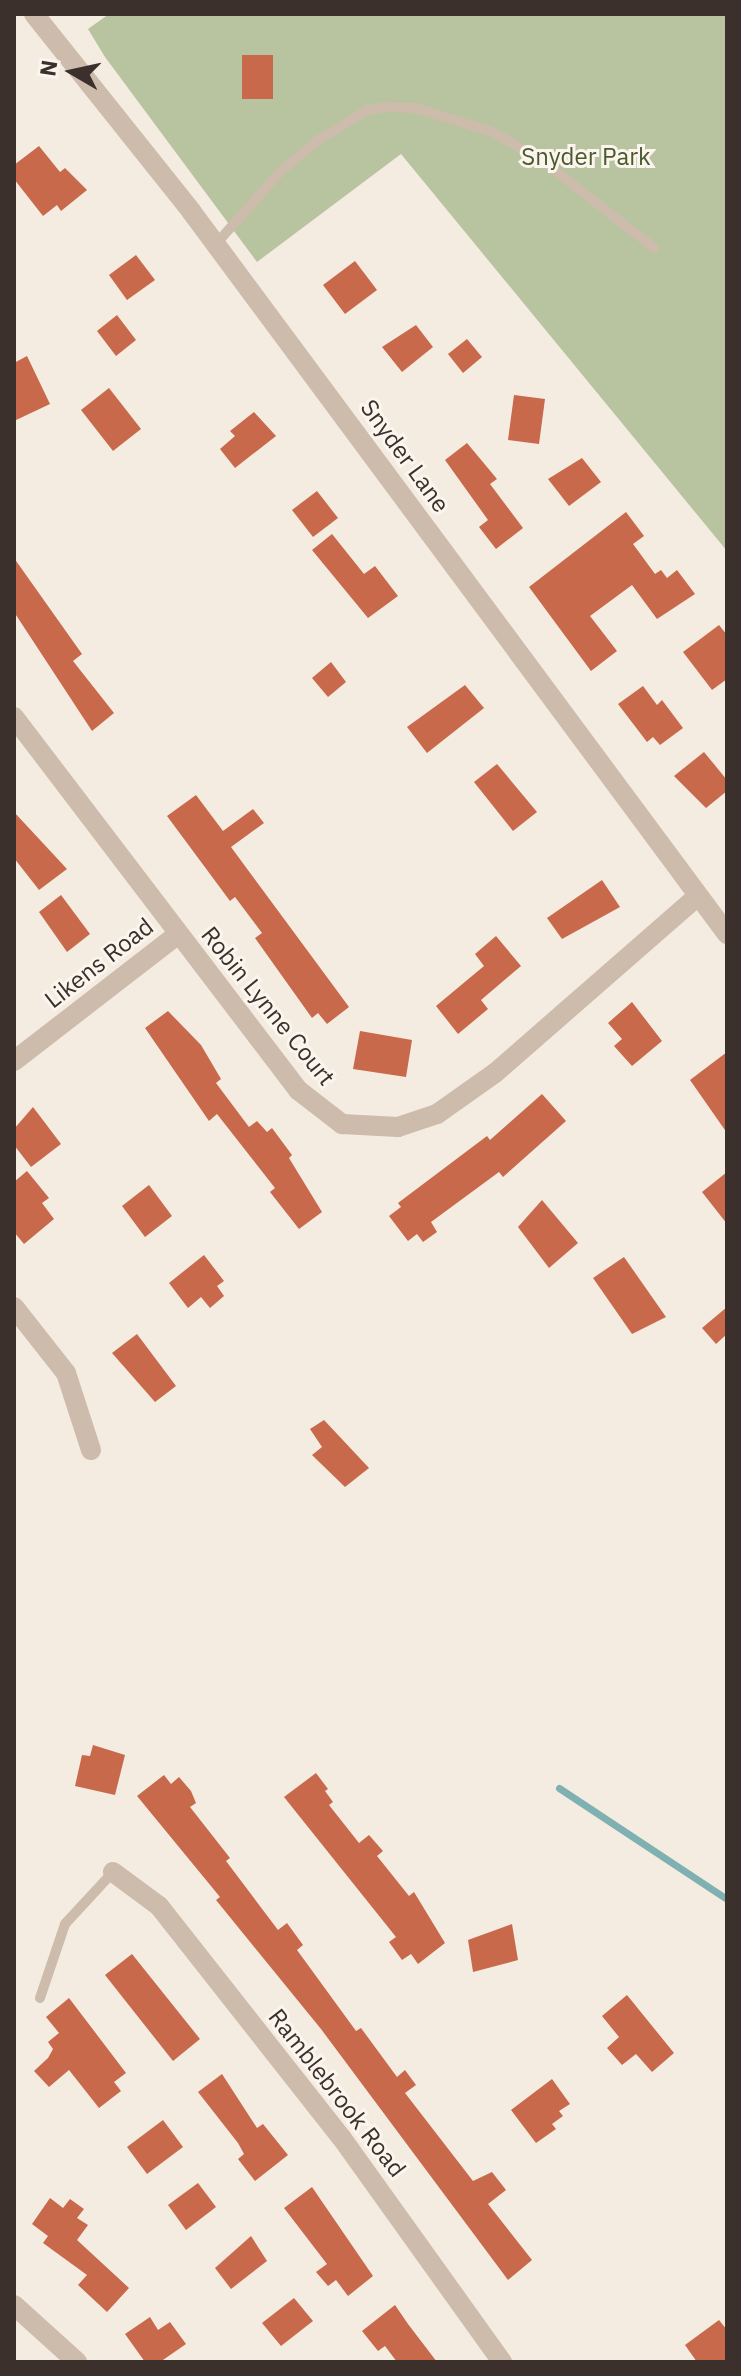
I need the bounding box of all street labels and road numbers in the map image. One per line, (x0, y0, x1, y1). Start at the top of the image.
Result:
street label: Snyder Lane (354, 394, 456, 518)
street label: Likens Road (39, 912, 159, 1014)
street label: Robin Lynne Court (195, 921, 341, 1091)
street label: Ramblebrook Road (262, 2003, 412, 2183)

